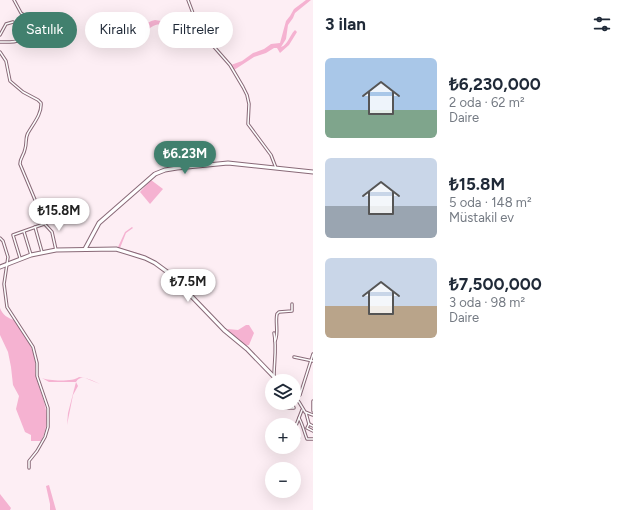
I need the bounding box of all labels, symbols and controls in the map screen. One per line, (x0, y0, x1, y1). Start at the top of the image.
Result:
chip: Satılık (12, 12, 77, 48)
chip: Kiralık (85, 12, 150, 48)
chip: Filtreler (158, 12, 233, 48)
icon: filters (591, 13, 613, 35)
text: 3 ilan (325, 14, 366, 34)
icon: home (357, 74, 405, 122)
text: ₺6,230,000 (449, 74, 541, 94)
text: 2 oda · 62 m² (449, 95, 525, 110)
text: Daire (449, 110, 479, 125)
pin: ₺6.23M (152, 141, 218, 175)
text: ₺6.23M (163, 146, 207, 161)
icon: home (357, 174, 405, 222)
text: ₺15.8M (449, 174, 505, 194)
text: 5 oda · 148 m² (449, 195, 532, 210)
pin: ₺15.8M (26, 198, 92, 232)
text: ₺15.8M (38, 203, 80, 218)
text: Müstakil ev (449, 210, 514, 225)
pin: ₺7.5M (160, 269, 216, 303)
text: ₺7.5M (170, 274, 206, 289)
icon: home (357, 274, 405, 322)
text: ₺7,500,000 (449, 274, 542, 294)
text: 3 oda · 98 m² (449, 295, 525, 310)
text: Daire (449, 310, 479, 325)
map controls (265, 374, 301, 498)
button: layers (265, 374, 301, 410)
button: + (265, 418, 301, 454)
button: − (265, 462, 301, 498)

